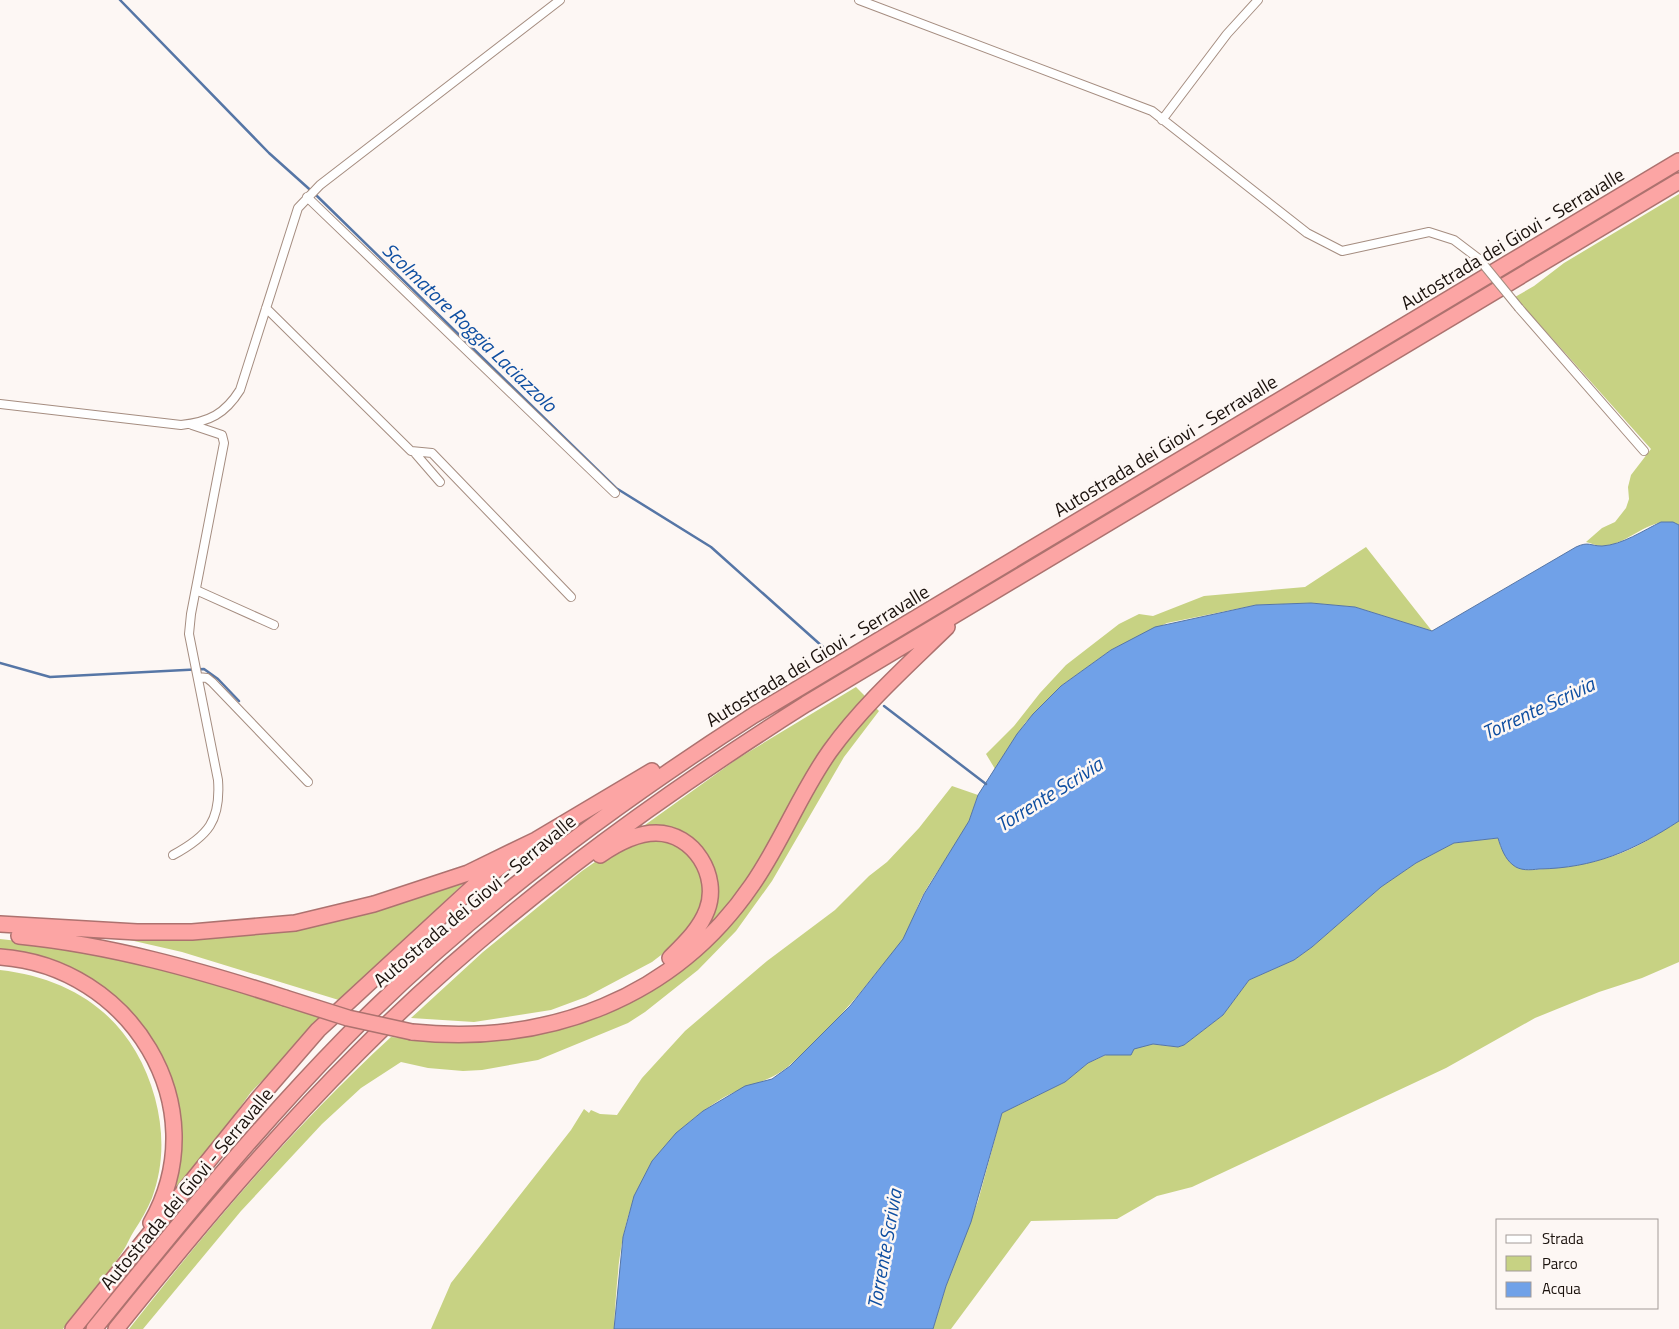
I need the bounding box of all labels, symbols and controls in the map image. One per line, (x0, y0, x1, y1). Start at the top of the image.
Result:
street label: Autostrada dei Giovi - Serravalle (1395, 160, 1629, 316)
water label: Scolmatore Roggia Laciazzolo (375, 235, 565, 420)
street label: Autostrada dei Giovi - Serravalle (1048, 367, 1282, 523)
street label: Autostrada dei Giovi - Serravalle (700, 577, 934, 733)
water label: Torrente Scrivia (1477, 668, 1600, 748)
water label: Torrente Scrivia (990, 748, 1109, 839)
street label: Autostrada dei Giovi - Serravalle (366, 806, 582, 994)
street label: Autostrada dei Giovi - Serravalle (92, 1080, 280, 1296)
water label: Torrente Scrivia (858, 1186, 910, 1311)
legend (1496, 1219, 1659, 1309)
text: Strada (1542, 1227, 1584, 1250)
text: Parco (1542, 1252, 1578, 1275)
text: Acqua (1542, 1277, 1581, 1300)

